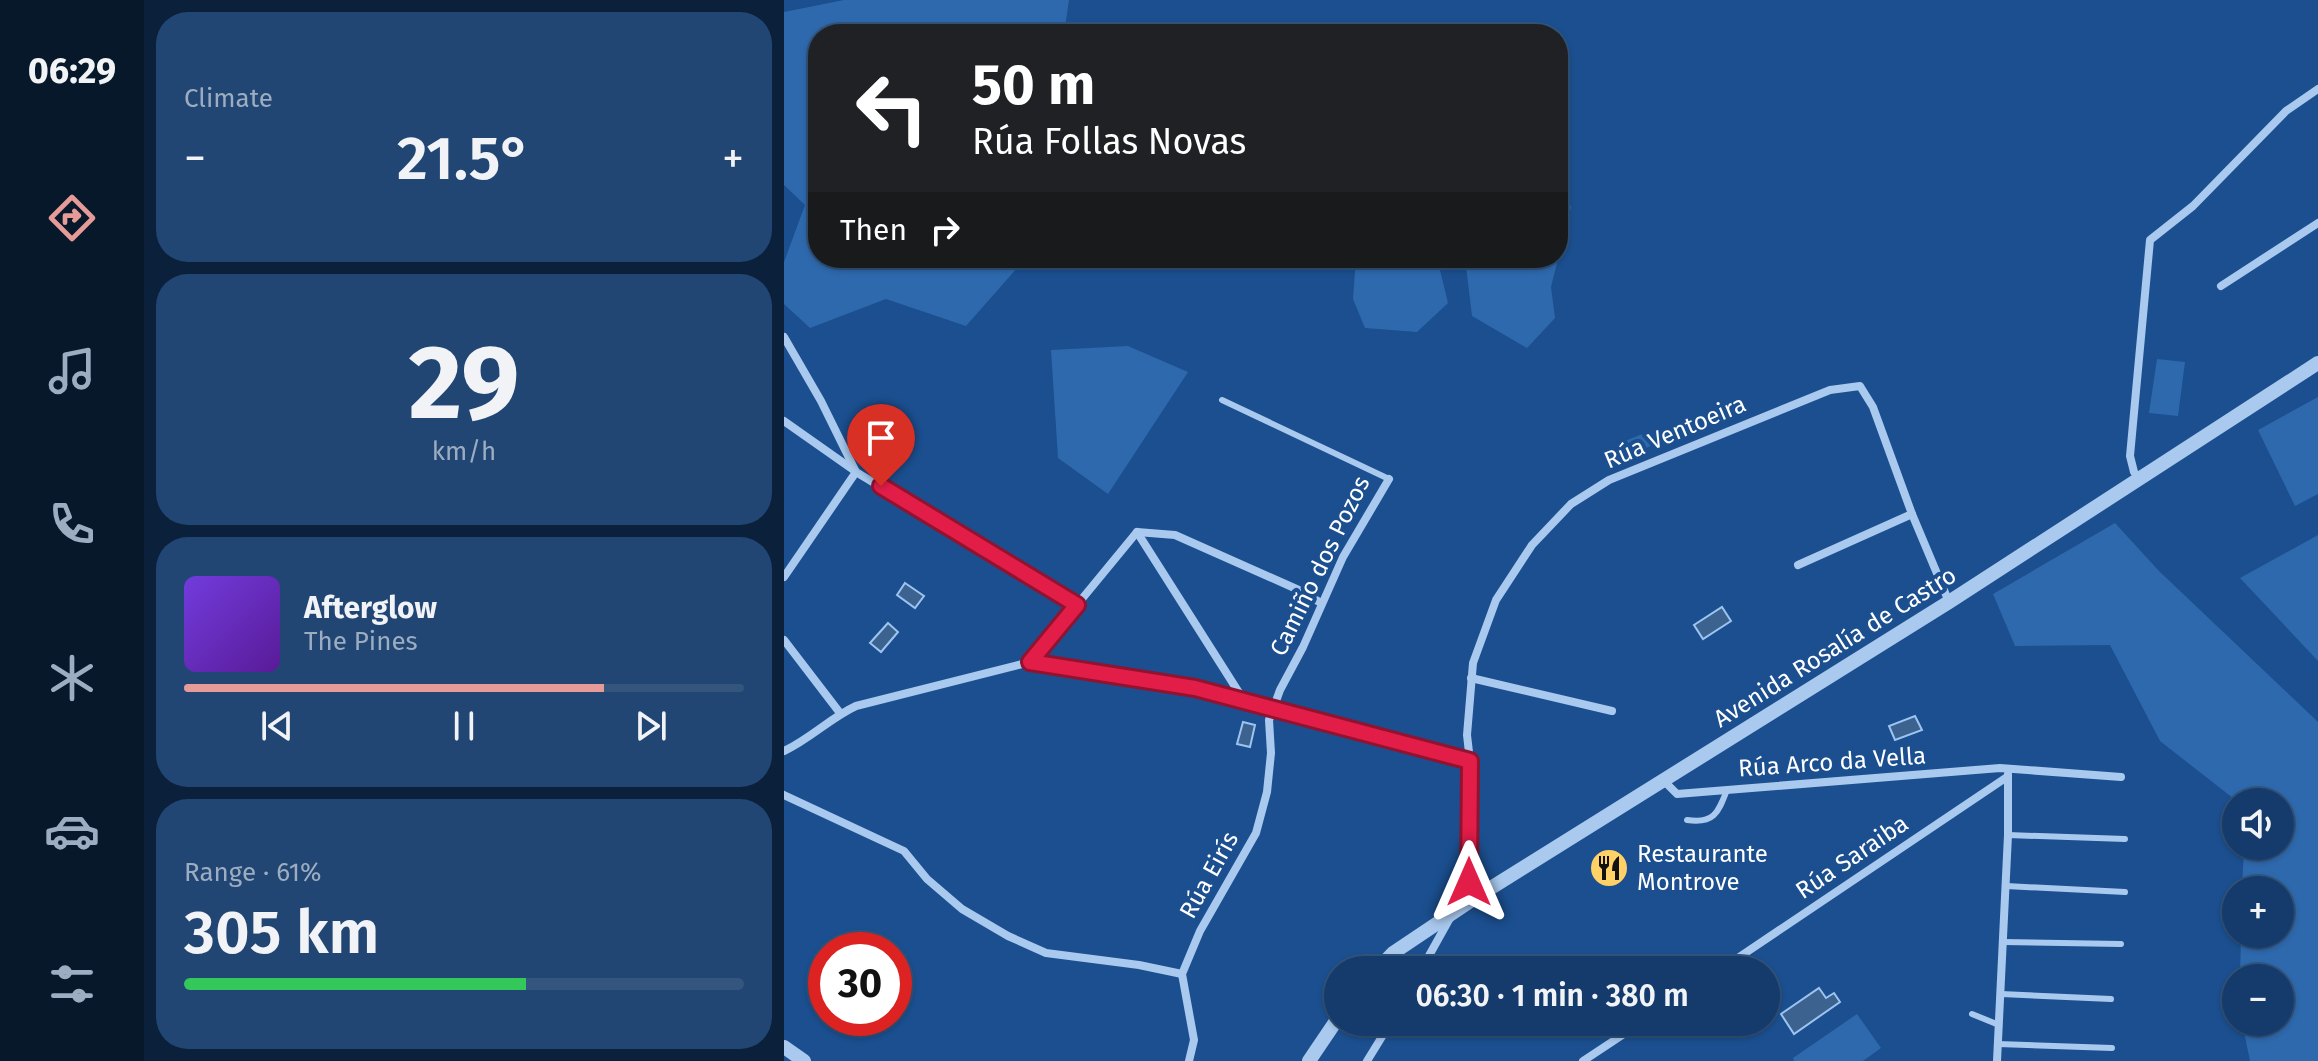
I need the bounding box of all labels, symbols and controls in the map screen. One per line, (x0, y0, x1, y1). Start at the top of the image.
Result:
text: 06:29 (28, 49, 116, 93)
text: 50 m (972, 52, 1095, 119)
icon: left (840, 56, 944, 160)
text: Climate (184, 83, 273, 114)
text: Rúa Follas Novas (972, 120, 1246, 164)
text: 21.5° (397, 123, 531, 195)
text: − (184, 132, 206, 185)
text: + (722, 132, 744, 185)
icon: directions (44, 190, 100, 246)
icon: right (923, 208, 967, 252)
text: Then (840, 212, 907, 248)
text: 29 (409, 321, 519, 446)
icon: music (44, 343, 100, 399)
street label: Rúa Ventoeira (1600, 390, 1750, 474)
pin (847, 404, 915, 486)
icon: arrive (859, 416, 903, 460)
text: km/h (432, 436, 496, 467)
street label: Camiño dos Pozos (1264, 472, 1376, 660)
icon: phone (44, 496, 100, 552)
street label: Avenida Rosalía de Castro (1709, 561, 1961, 733)
text: Afterglow (304, 590, 437, 626)
text: The Pines (304, 626, 418, 657)
icon: climate (44, 650, 100, 706)
icon: previous (255, 704, 299, 748)
icon: pause (442, 704, 486, 748)
icon: next (629, 704, 673, 748)
street label: Rúa Arco da Vella (1737, 741, 1927, 783)
map controls (2222, 788, 2294, 1036)
button: sound (2222, 788, 2294, 860)
icon: car (44, 803, 100, 859)
street label: Rúa Saraiba (1791, 809, 1913, 905)
street label: Rúa Eirís (1174, 827, 1244, 923)
position arrow (1427, 840, 1511, 924)
place label: Restaurante Montrove (1637, 840, 1768, 896)
restaurant icon: Restaurante Montrove (1588, 847, 1630, 889)
text: Range · 61% (184, 857, 321, 888)
button: + (2222, 876, 2294, 948)
text: 305 km (184, 897, 379, 969)
speed limit sign: 30 (808, 932, 912, 1036)
icon: filters (44, 956, 100, 1012)
button: − (2222, 964, 2294, 1036)
text: 06:30 · 1 min · 380 m (1415, 978, 1689, 1014)

